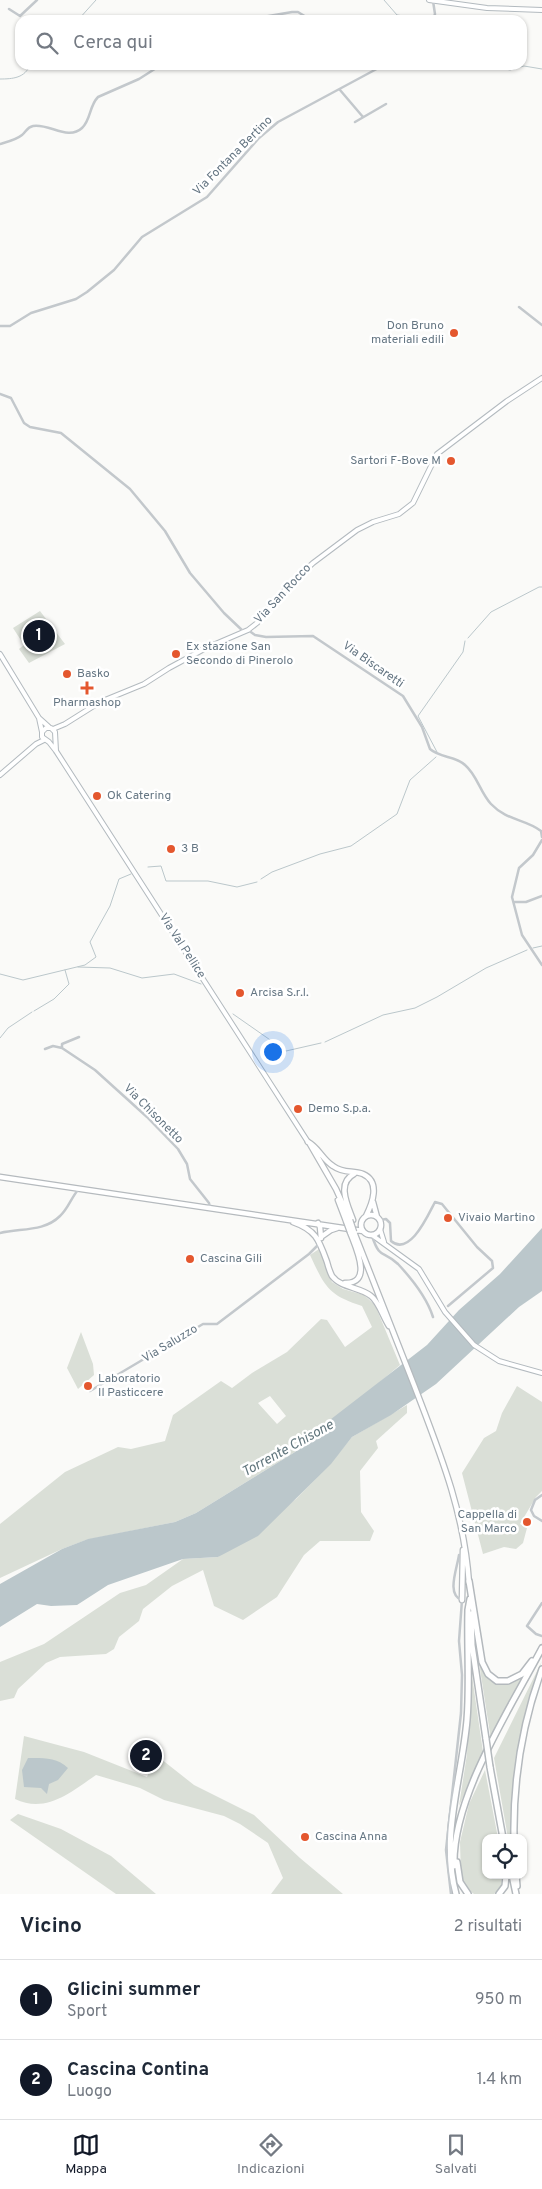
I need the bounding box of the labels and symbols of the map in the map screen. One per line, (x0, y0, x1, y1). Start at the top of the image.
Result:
street label: Via Fontana Bertino (190, 113, 276, 199)
place label: Don Bruno materiali edili (371, 318, 444, 348)
marker: Don Bruno materiali edili (448, 327, 460, 339)
place label: Sartori F-Bove M (350, 453, 441, 469)
marker: Sartori F-Bove M (445, 455, 457, 467)
street label: Via San Rocco (251, 560, 315, 628)
pin: 1 (23, 617, 55, 655)
street label: Via Biscaretti (339, 638, 407, 692)
place label: Ex stazione San Secondo di Pinerolo (186, 639, 294, 669)
marker: Ex stazione San Secondo di Pinerolo (170, 648, 182, 660)
place label: Basko (77, 666, 110, 682)
marker: Basko (61, 668, 73, 680)
marker: Pharmashop (81, 682, 93, 694)
place label: Pharmashop (53, 695, 121, 711)
place label: Ok Catering (107, 788, 171, 804)
marker: Ok Catering (91, 790, 103, 802)
place label: 3 B (181, 841, 199, 857)
marker: 3 B (165, 843, 177, 855)
street label: Via Val Pellice (155, 910, 209, 982)
place label: Arcisa S.r.l. (250, 985, 309, 1001)
marker: Arcisa S.r.l. (234, 987, 246, 999)
your location (260, 1039, 286, 1065)
street label: Via Chisonetto (120, 1081, 187, 1148)
place label: Demo S.p.a. (308, 1101, 371, 1117)
marker: Demo S.p.a. (292, 1103, 304, 1115)
place label: Vivaio Martino (458, 1210, 536, 1226)
marker: Vivaio Martino (442, 1212, 454, 1224)
place label: Cascina Gili (200, 1251, 262, 1267)
marker: Cascina Gili (184, 1253, 196, 1265)
street label: Via Saluzzo (139, 1321, 201, 1367)
place label: Laboratorio Il Pasticcere (98, 1371, 163, 1401)
marker: Laboratorio Il Pasticcere (82, 1380, 94, 1392)
water label: Torrente Chisone (239, 1416, 337, 1481)
place label: Cappella di San Marco (457, 1507, 517, 1537)
marker: Cappella di San Marco (521, 1516, 533, 1528)
pin: 2 (130, 1737, 162, 1775)
place label: Cascina Anna (315, 1829, 387, 1845)
marker: Cascina Anna (299, 1831, 311, 1843)

